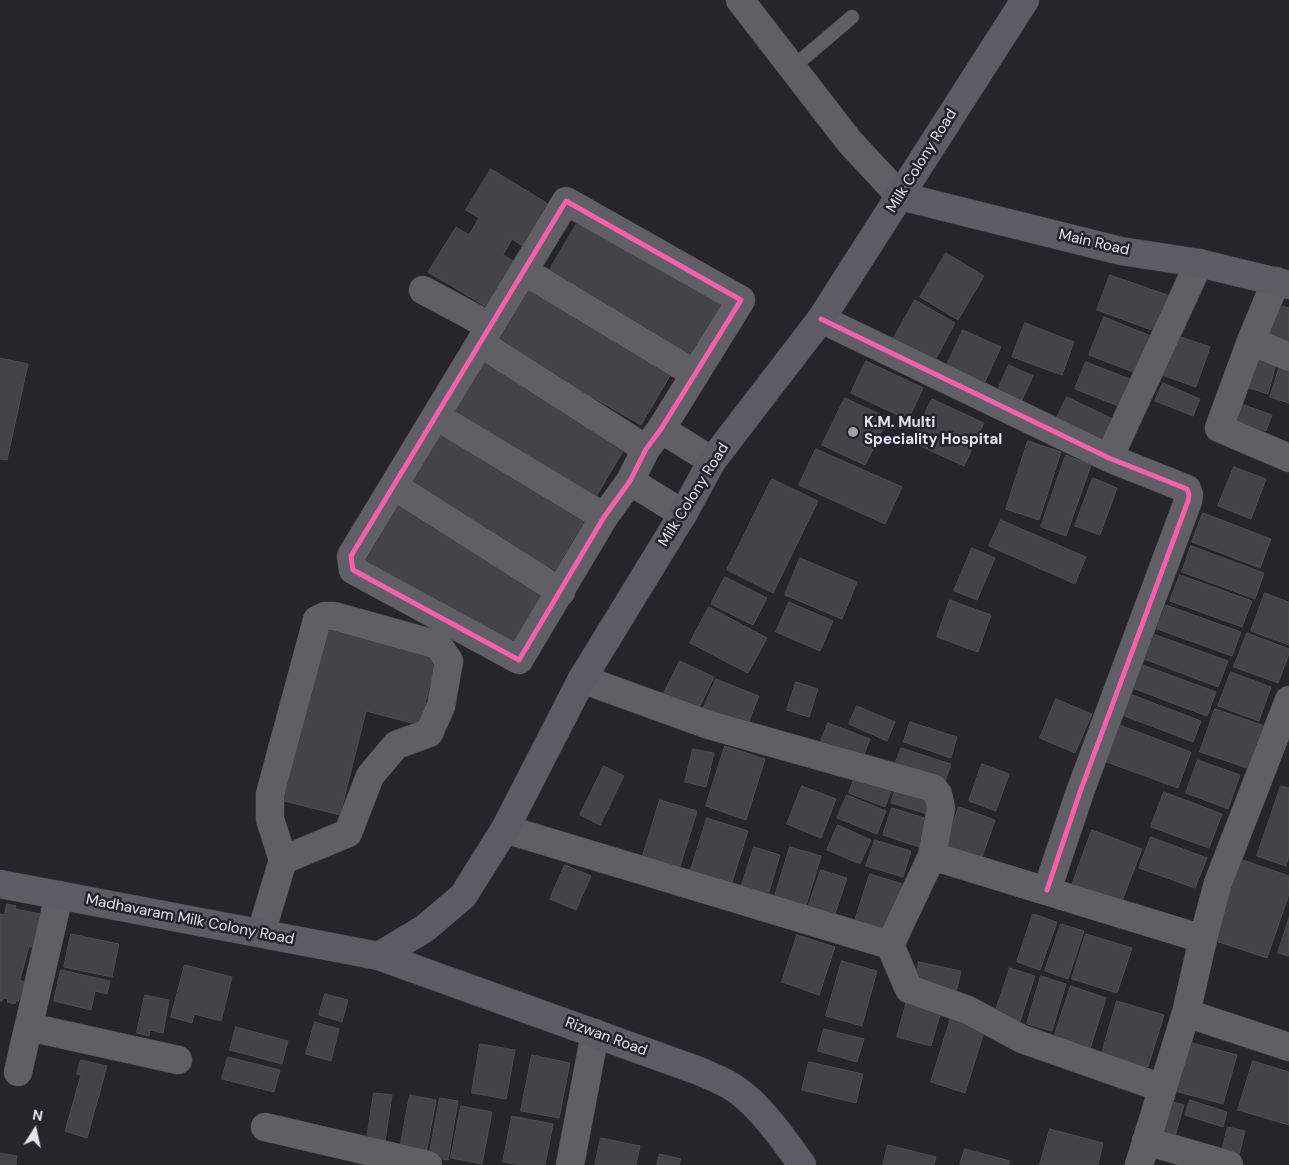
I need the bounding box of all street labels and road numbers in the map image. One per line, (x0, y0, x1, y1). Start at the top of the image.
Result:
street label: Milk Colony Road (883, 106, 961, 216)
street label: Main Road (1057, 226, 1131, 260)
street label: Milk Colony Road (655, 440, 733, 550)
street label: Madhavaram Milk Colony Road (84, 891, 296, 949)
street label: Rizwan Road (562, 1014, 650, 1060)

